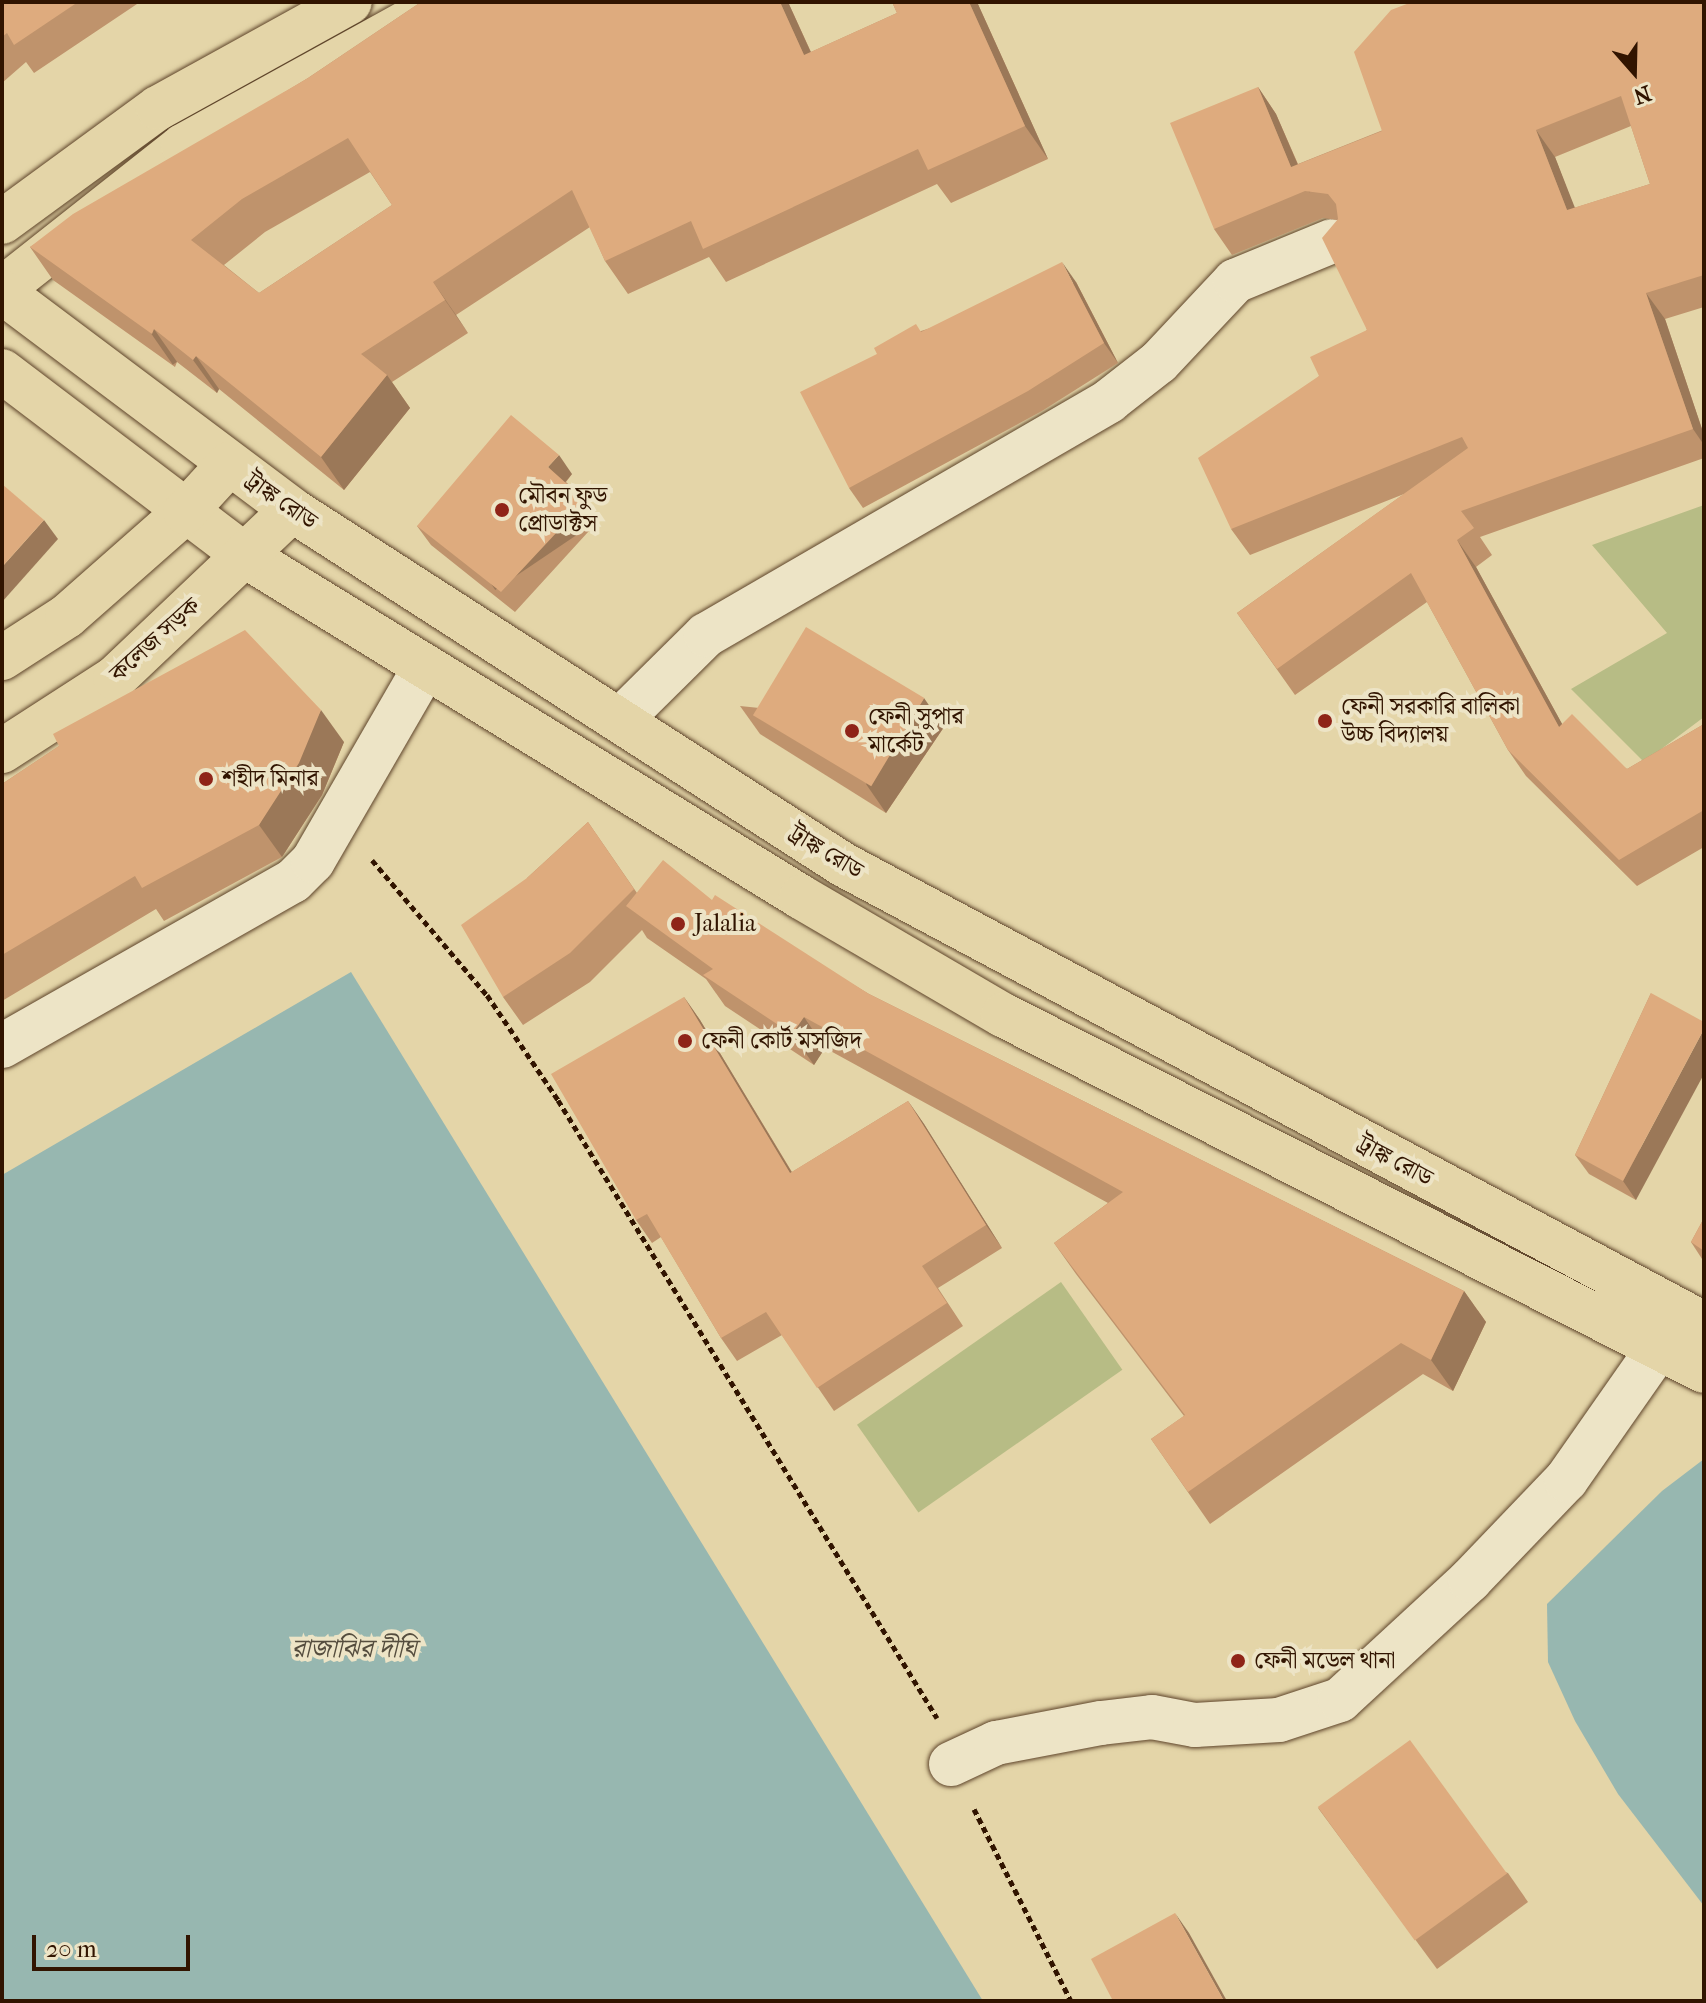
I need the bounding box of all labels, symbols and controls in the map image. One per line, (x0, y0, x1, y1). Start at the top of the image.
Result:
north arrow (1594, 32, 1674, 112)
text: N (1630, 79, 1655, 110)
street label: ট্রাঙ্ক রোড (240, 466, 322, 536)
place label: মৌবন ফুড প্রোডাক্টস (518, 482, 607, 538)
marker: মৌবন ফুড প্রোডাক্টস (493, 501, 511, 519)
street label: কলেজ সড়ক (104, 592, 206, 688)
place label: ফেনী সরকারি বালিকা উচ্চ বিদ্যালয় (1341, 693, 1520, 749)
place label: ফেনী সুপার মার্কেট (868, 703, 964, 759)
marker: ফেনী সরকারি বালিকা উচ্চ বিদ্যালয় (1316, 712, 1334, 730)
marker: ফেনী সুপার মার্কেট (843, 722, 861, 740)
place label: শহীদ মিনার (222, 765, 319, 793)
marker: শহীদ মিনার (197, 770, 215, 788)
street label: ট্রাঙ্ক রোড (784, 819, 868, 885)
place label: Jalalia (694, 910, 756, 938)
marker: Jalalia (669, 915, 687, 933)
place label: ফেনী কোর্ট মসজিদ (701, 1027, 862, 1055)
marker: ফেনী কোর্ট মসজিদ (676, 1032, 694, 1050)
street label: ট্রাঙ্ক রোড (1352, 1129, 1438, 1193)
water label: রাজাঝির দীঘি (292, 1633, 416, 1665)
place label: ফেনী মডেল থানা (1254, 1647, 1395, 1675)
marker: ফেনী মডেল থানা (1229, 1652, 1247, 1670)
scale bar (36, 1919, 194, 1969)
text: 20 m (46, 1935, 97, 1963)

